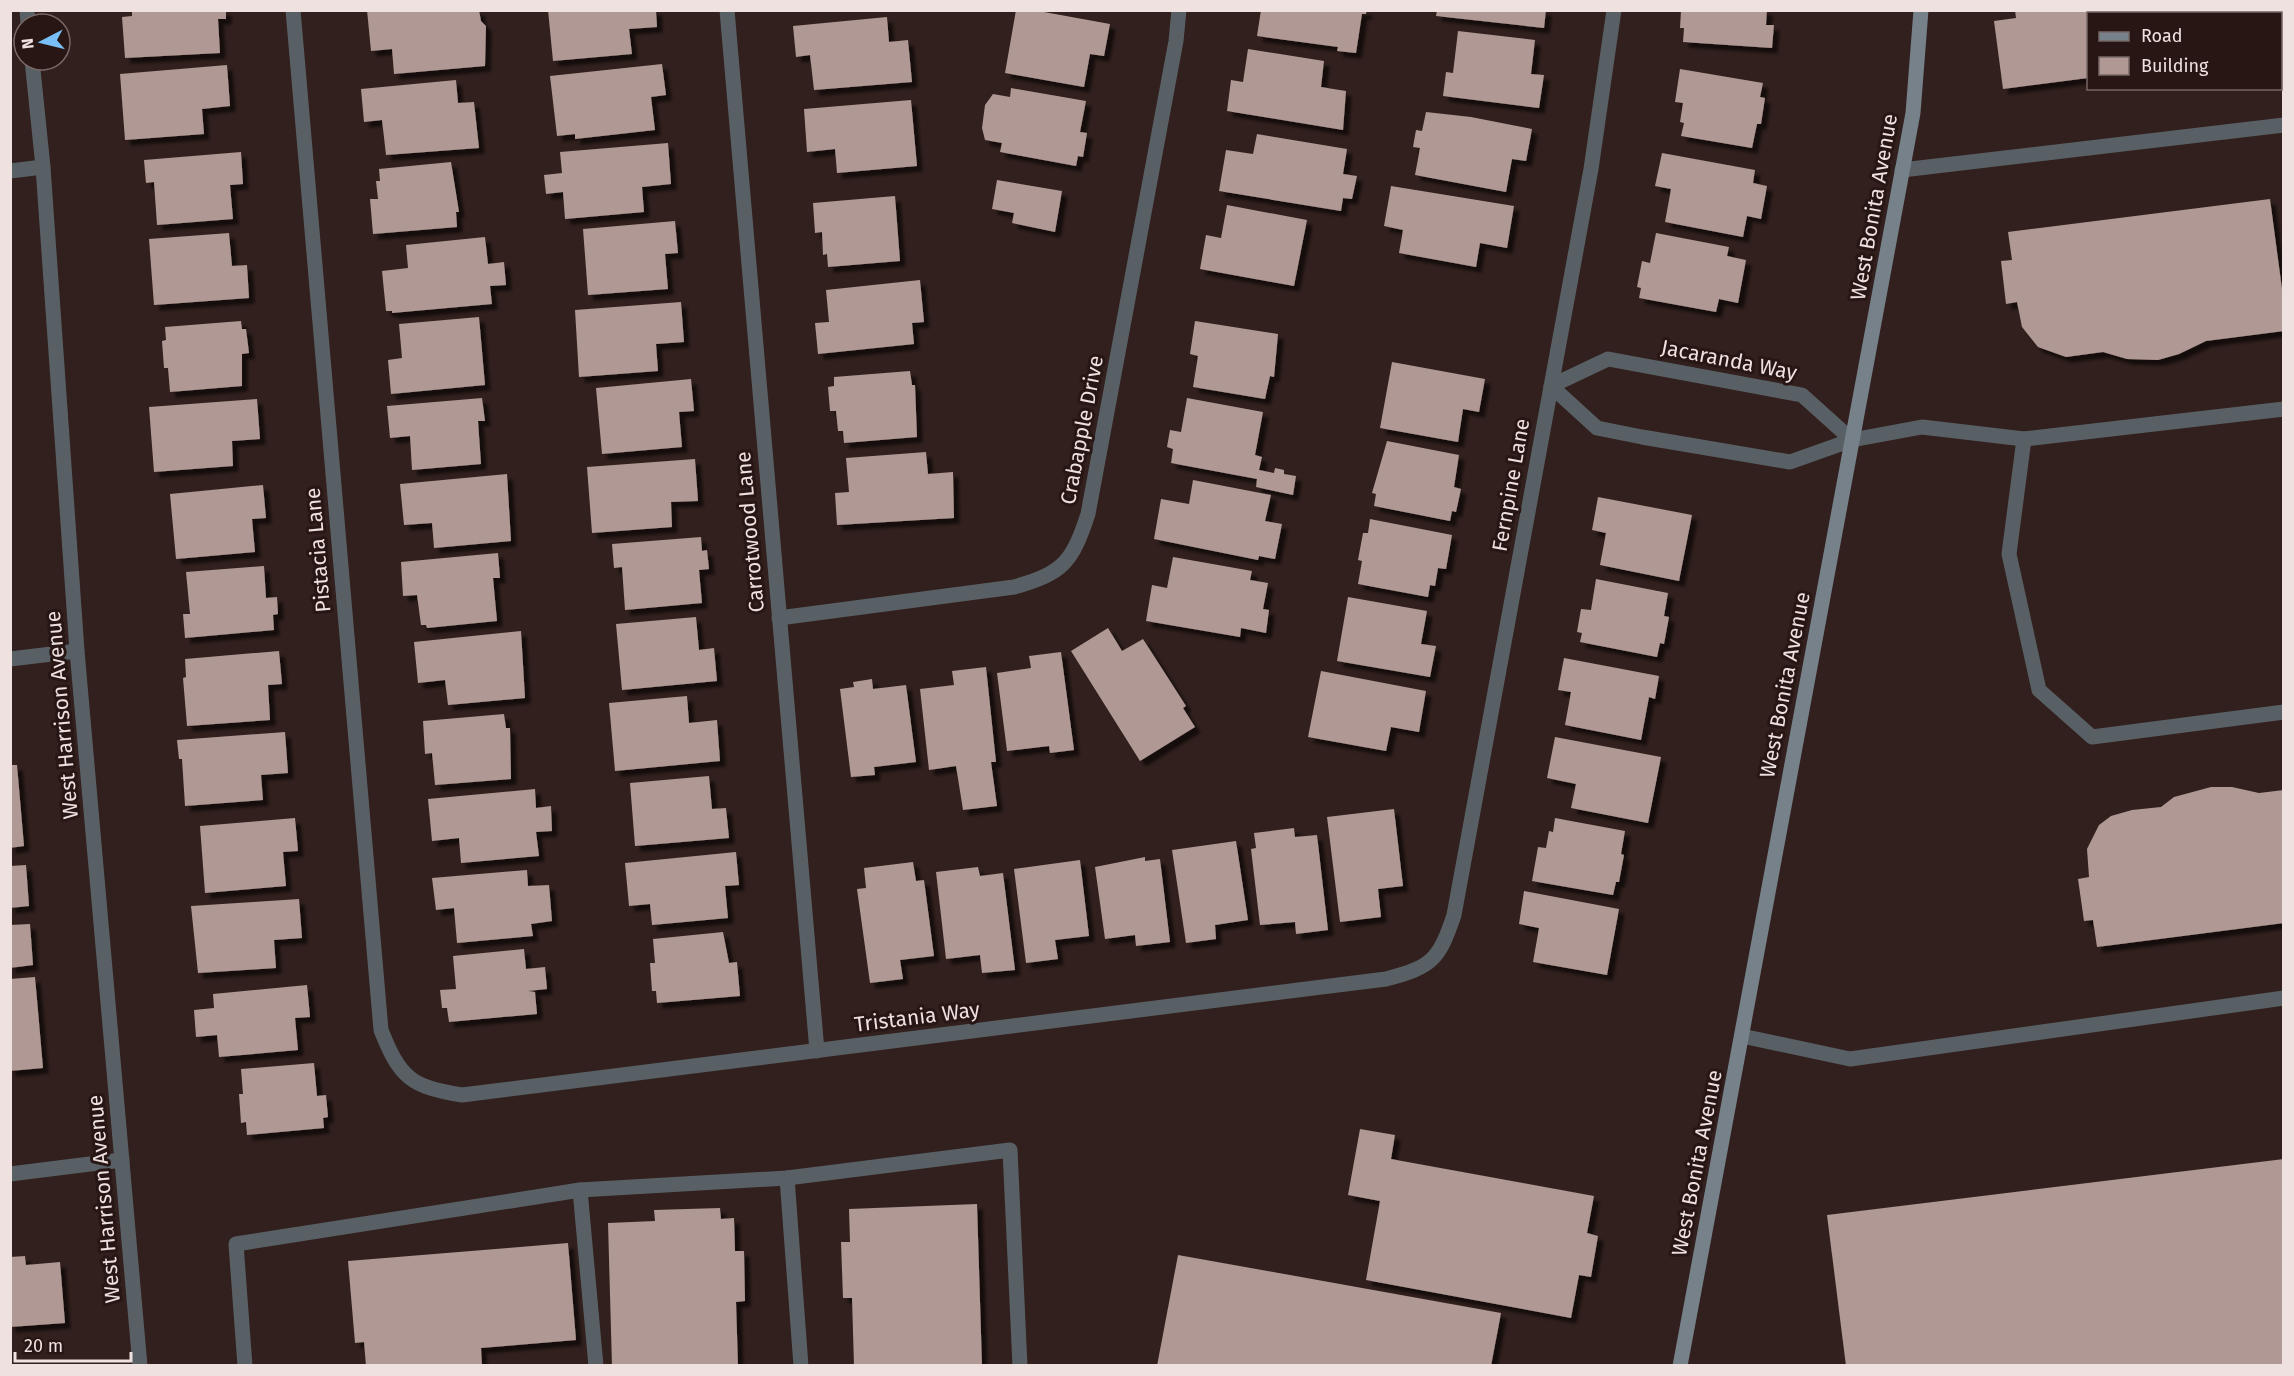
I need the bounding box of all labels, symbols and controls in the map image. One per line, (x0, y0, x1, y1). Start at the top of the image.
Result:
north arrow (12, 12, 72, 72)
legend (2087, 12, 2282, 90)
text: Road (2141, 25, 2183, 47)
text: N (18, 37, 38, 50)
text: Building (2141, 55, 2209, 77)
street label: West Bonita Avenue (1845, 112, 1903, 302)
street label: Jacaranda Way (1659, 334, 1800, 386)
street label: Crabapple Drive (1055, 353, 1109, 507)
street label: Fernpine Lane (1487, 416, 1535, 554)
street label: Carrotwood Lane (730, 450, 770, 614)
street label: Pistacia Lane (300, 487, 336, 613)
street label: West Bonita Avenue (1754, 590, 1816, 780)
street label: West Harrison Avenue (40, 610, 84, 820)
street label: Tristania Way (853, 996, 982, 1038)
street label: West Bonita Avenue (1666, 1068, 1728, 1258)
street label: West Harrison Avenue (82, 1094, 126, 1304)
scale bar (15, 1325, 130, 1363)
text: 20 m (24, 1335, 63, 1357)

